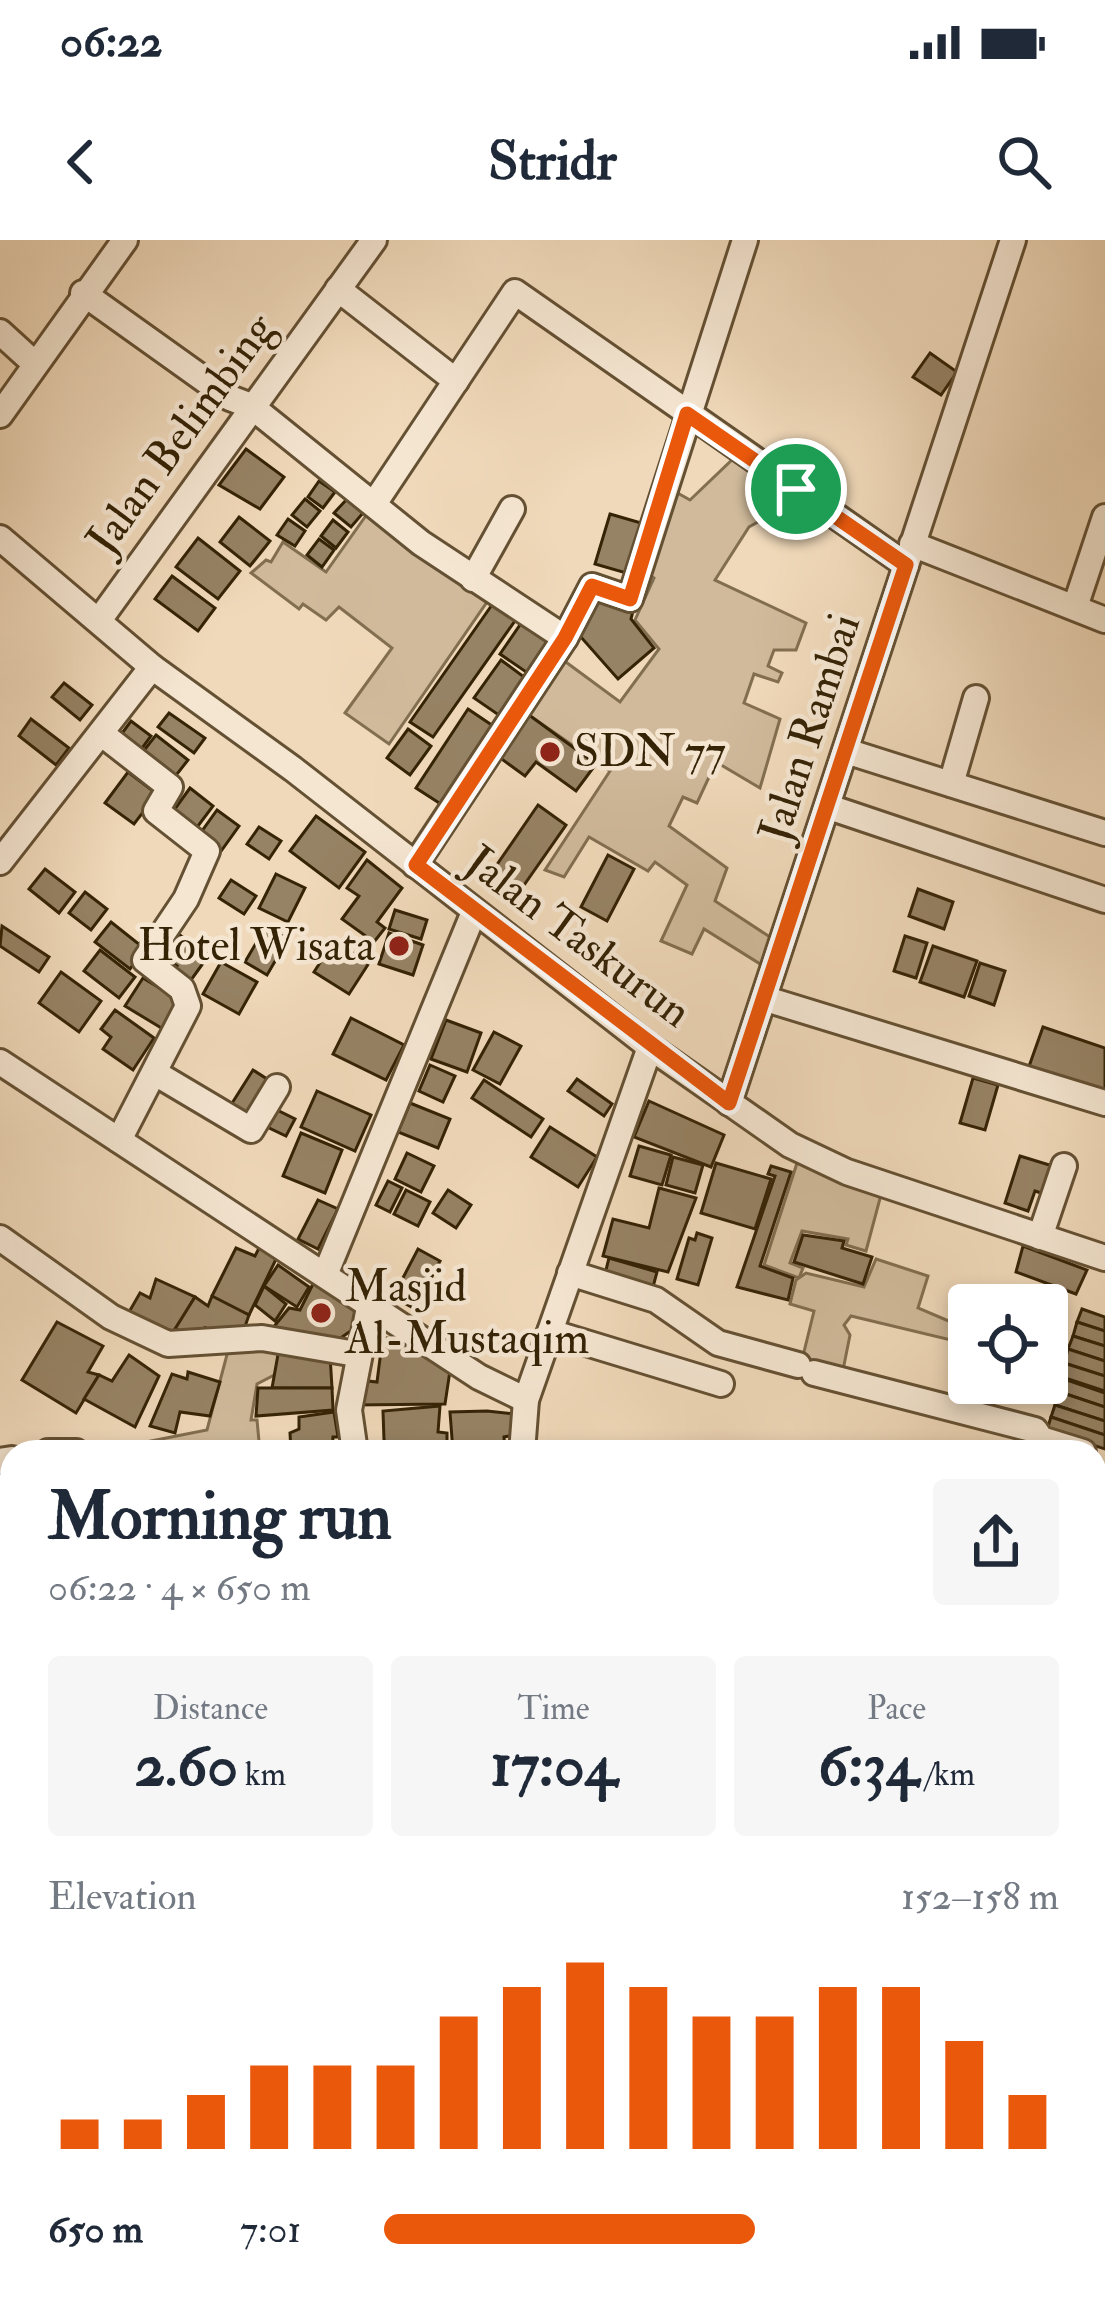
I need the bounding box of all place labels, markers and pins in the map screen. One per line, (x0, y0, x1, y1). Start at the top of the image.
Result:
pin (745, 438, 847, 540)
place label: SDN 77 (574, 724, 726, 780)
marker: SDN 77 (537, 739, 563, 765)
place label: Hotel Wisata (138, 918, 375, 974)
marker: Hotel Wisata (386, 933, 412, 959)
place label: Masjid Al-Mustaqim (344, 1259, 589, 1367)
marker: Masjid Al-Mustaqim (308, 1300, 334, 1326)

